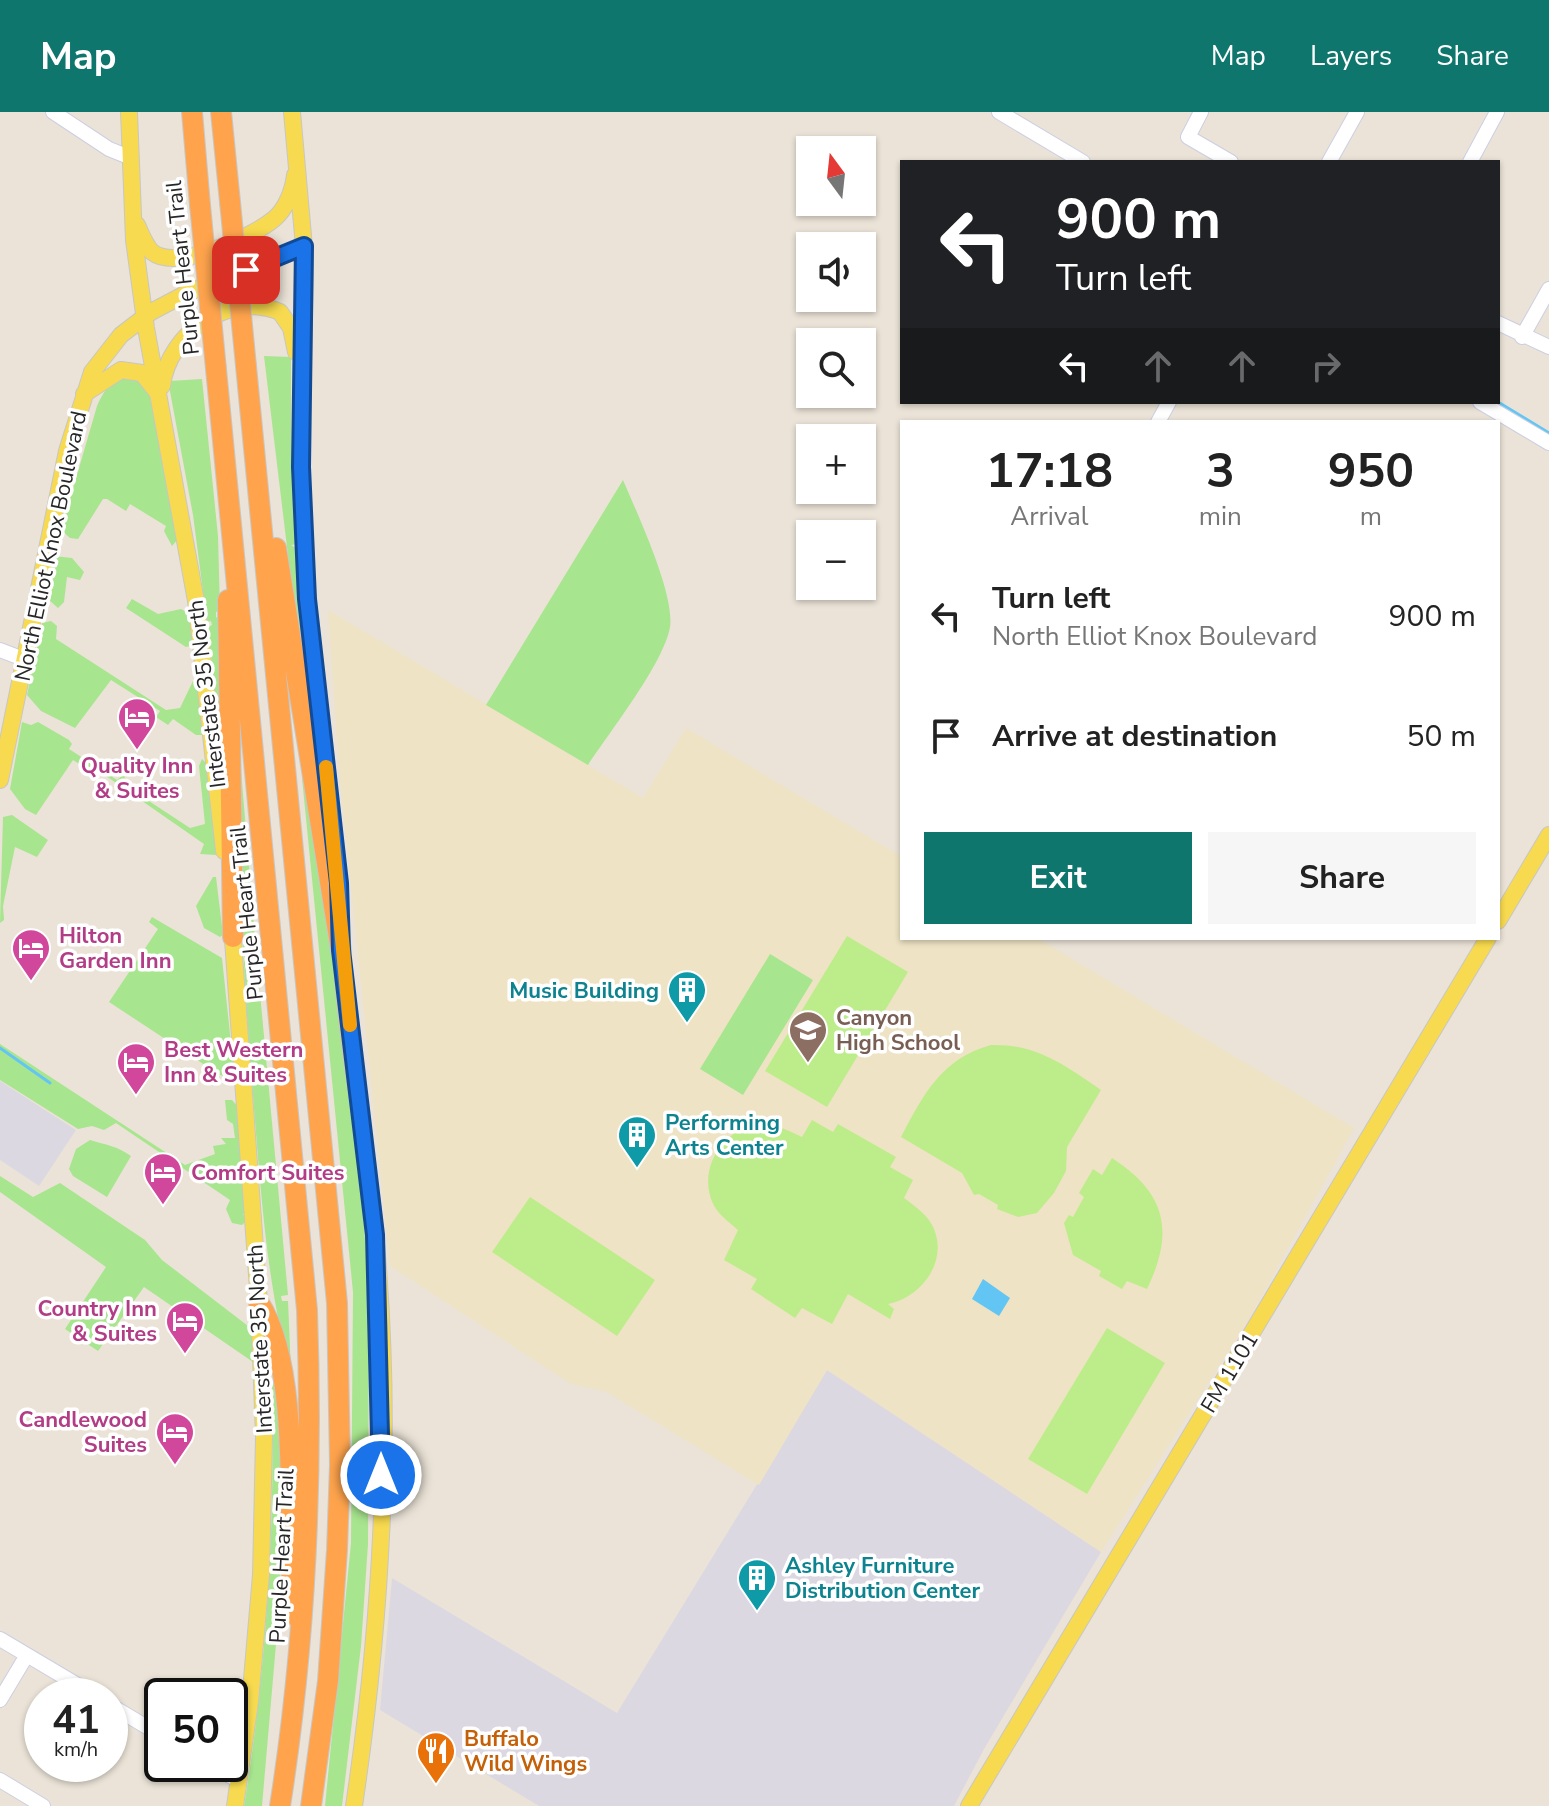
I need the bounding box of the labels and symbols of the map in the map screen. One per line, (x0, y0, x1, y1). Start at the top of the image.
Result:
north arrow (796, 136, 876, 216)
street label: Purple Heart Trail (159, 179, 207, 357)
pin (212, 236, 280, 304)
street label: North Elliot Knox Boulevard (8, 408, 94, 684)
street label: Interstate 35 North (181, 598, 233, 790)
hotel icon: Quality Inn & Suites (116, 696, 158, 751)
place label: Quality Inn & Suites (81, 751, 193, 806)
street label: Purple Heart Trail (223, 824, 271, 1002)
place label: Hilton Garden Inn (59, 921, 172, 976)
hotel icon: Hilton Garden Inn (10, 927, 52, 982)
building icon: Music Building (666, 969, 708, 1024)
place label: Music Building (509, 976, 659, 1006)
place label: Canyon High School (836, 1003, 960, 1058)
school or university icon: Canyon High School (787, 1009, 829, 1064)
place label: Best Western Inn & Suites (164, 1035, 303, 1090)
hotel icon: Best Western Inn & Suites (115, 1041, 157, 1096)
place label: Performing Arts Center (665, 1108, 784, 1163)
building icon: Performing Arts Center (616, 1114, 658, 1169)
hotel icon: Comfort Suites (142, 1151, 184, 1206)
place label: Comfort Suites (191, 1158, 344, 1188)
street label: Interstate 35 North (240, 1244, 280, 1434)
place label: Country Inn & Suites (37, 1294, 157, 1349)
hotel icon: Country Inn & Suites (164, 1300, 206, 1355)
street label: FM 1101 (1194, 1327, 1266, 1419)
place label: Candlewood Suites (19, 1405, 147, 1460)
hotel icon: Candlewood Suites (154, 1411, 196, 1466)
position arrow (339, 1433, 423, 1517)
street label: Purple Heart Trail (262, 1467, 302, 1644)
place label: Ashley Furniture Distribution Center (785, 1551, 980, 1606)
building icon: Ashley Furniture Distribution Center (736, 1557, 778, 1612)
speed limit sign: 50 (144, 1678, 248, 1782)
place label: Buffalo Wild Wings (464, 1724, 587, 1779)
restaurant icon: Buffalo Wild Wings (415, 1730, 457, 1785)

